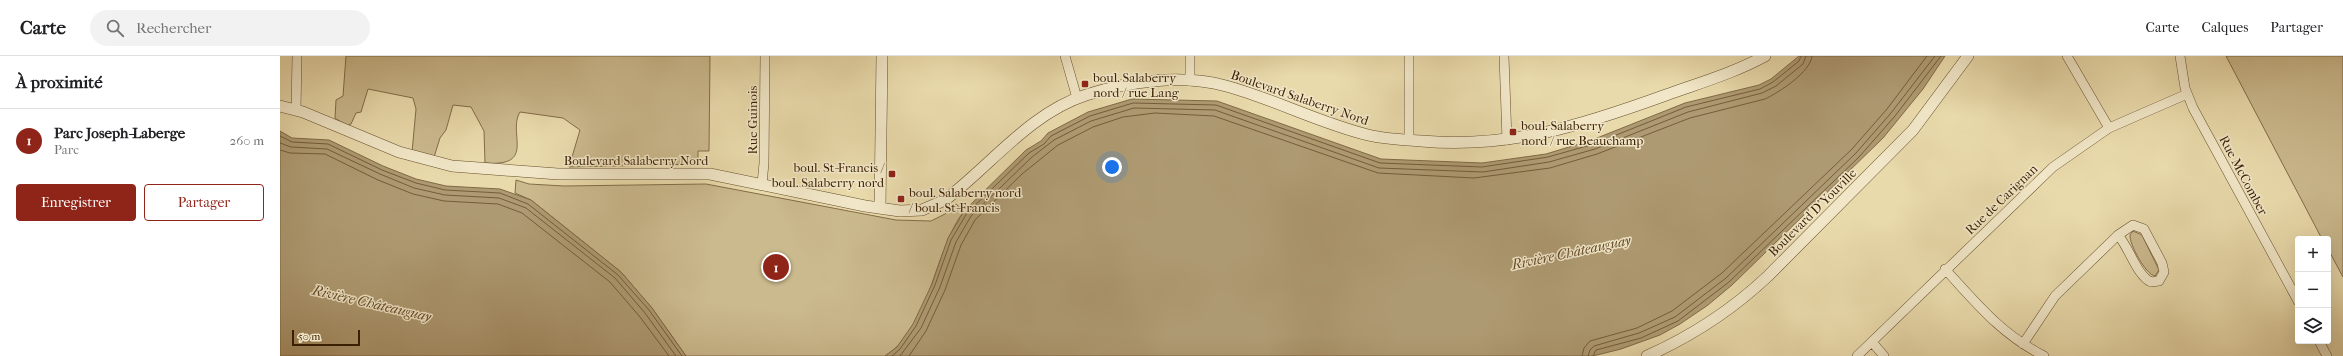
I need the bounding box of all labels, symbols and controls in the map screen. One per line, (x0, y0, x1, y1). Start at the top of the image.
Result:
search box (90, 10, 370, 46)
text: Carte (20, 17, 66, 39)
icon: search (104, 17, 126, 39)
text: Rechercher (136, 19, 211, 37)
text: Carte (2146, 19, 2179, 36)
text: Calques (2201, 19, 2248, 36)
text: Partager (2270, 19, 2323, 36)
street label: Boulevard Salaberry Nord (1229, 67, 1372, 128)
place label: boul. Salaberry nord / rue Lang (1092, 70, 1180, 100)
text: À proximité (16, 72, 103, 92)
marker: boul. Salaberry nord / rue Lang (1080, 79, 1090, 89)
street label: Rue Guinois (745, 85, 760, 154)
place label: boul. Salaberry nord / rue Beauchamp (1520, 118, 1643, 148)
text: Parc Joseph-Laberge (54, 124, 185, 142)
marker: boul. Salaberry nord / rue Beauchamp (1508, 127, 1518, 137)
text: 1 (27, 133, 31, 148)
text: 260 m (230, 133, 264, 148)
street label: Rue McComber (2216, 133, 2271, 218)
text: Parc (54, 142, 79, 157)
street label: Boulevard Salaberry Nord (564, 153, 709, 168)
your location (1102, 157, 1122, 177)
place label: boul. St-Francis / boul. Salaberry nord (771, 160, 886, 190)
street label: Rue de Carignan (1962, 161, 2041, 237)
street label: Boulevard D'Youville (1765, 165, 1860, 259)
marker: boul. St-Francis / boul. Salaberry nord (887, 169, 897, 179)
button: Enregistrer (16, 184, 136, 221)
button: Partager (144, 184, 264, 221)
place label: boul. Salaberry nord / boul. St-Francis (908, 185, 1022, 215)
marker: boul. Salaberry nord / boul. St-Francis (896, 194, 906, 204)
water label: Rivière Châteauguay (1509, 231, 1633, 274)
map controls (2295, 236, 2331, 344)
button: + (2295, 236, 2331, 272)
pin: 1 (763, 252, 789, 282)
button: − (2295, 272, 2331, 308)
water label: Rivière Châteauguay (310, 281, 434, 326)
button: layers (2295, 308, 2331, 344)
scale bar (292, 328, 360, 347)
text: 50 m (298, 330, 320, 343)

